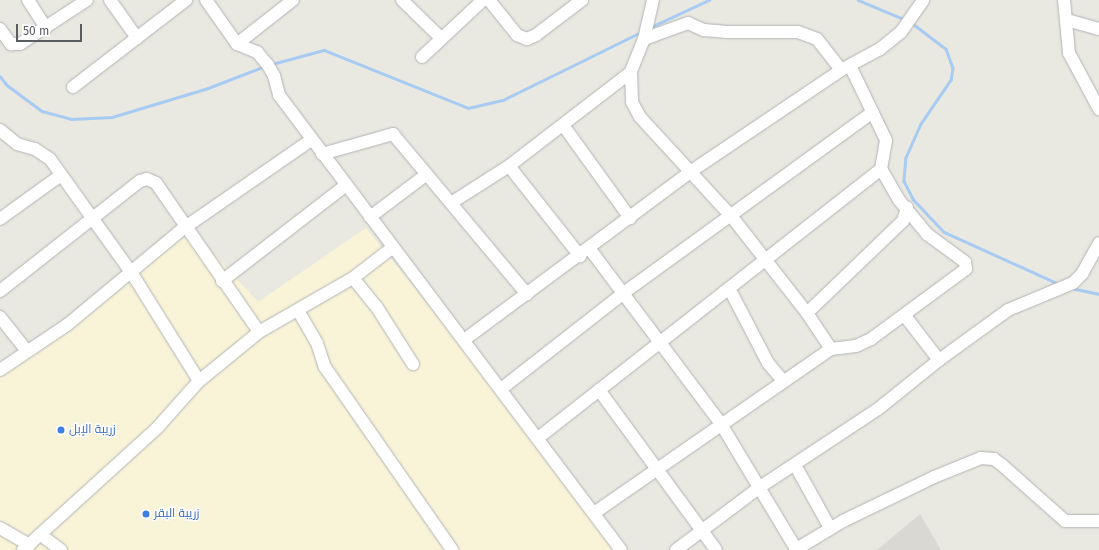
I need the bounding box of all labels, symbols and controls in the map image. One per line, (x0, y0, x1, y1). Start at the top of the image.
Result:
scale bar (18, 16, 84, 42)
text: 50 m (23, 24, 49, 38)
place label: زريبة الإبل (69, 423, 116, 437)
marker: زريبة الإبل (56, 425, 66, 435)
place label: زريبة البقر (154, 507, 199, 521)
marker: زريبة البقر (141, 509, 151, 519)

